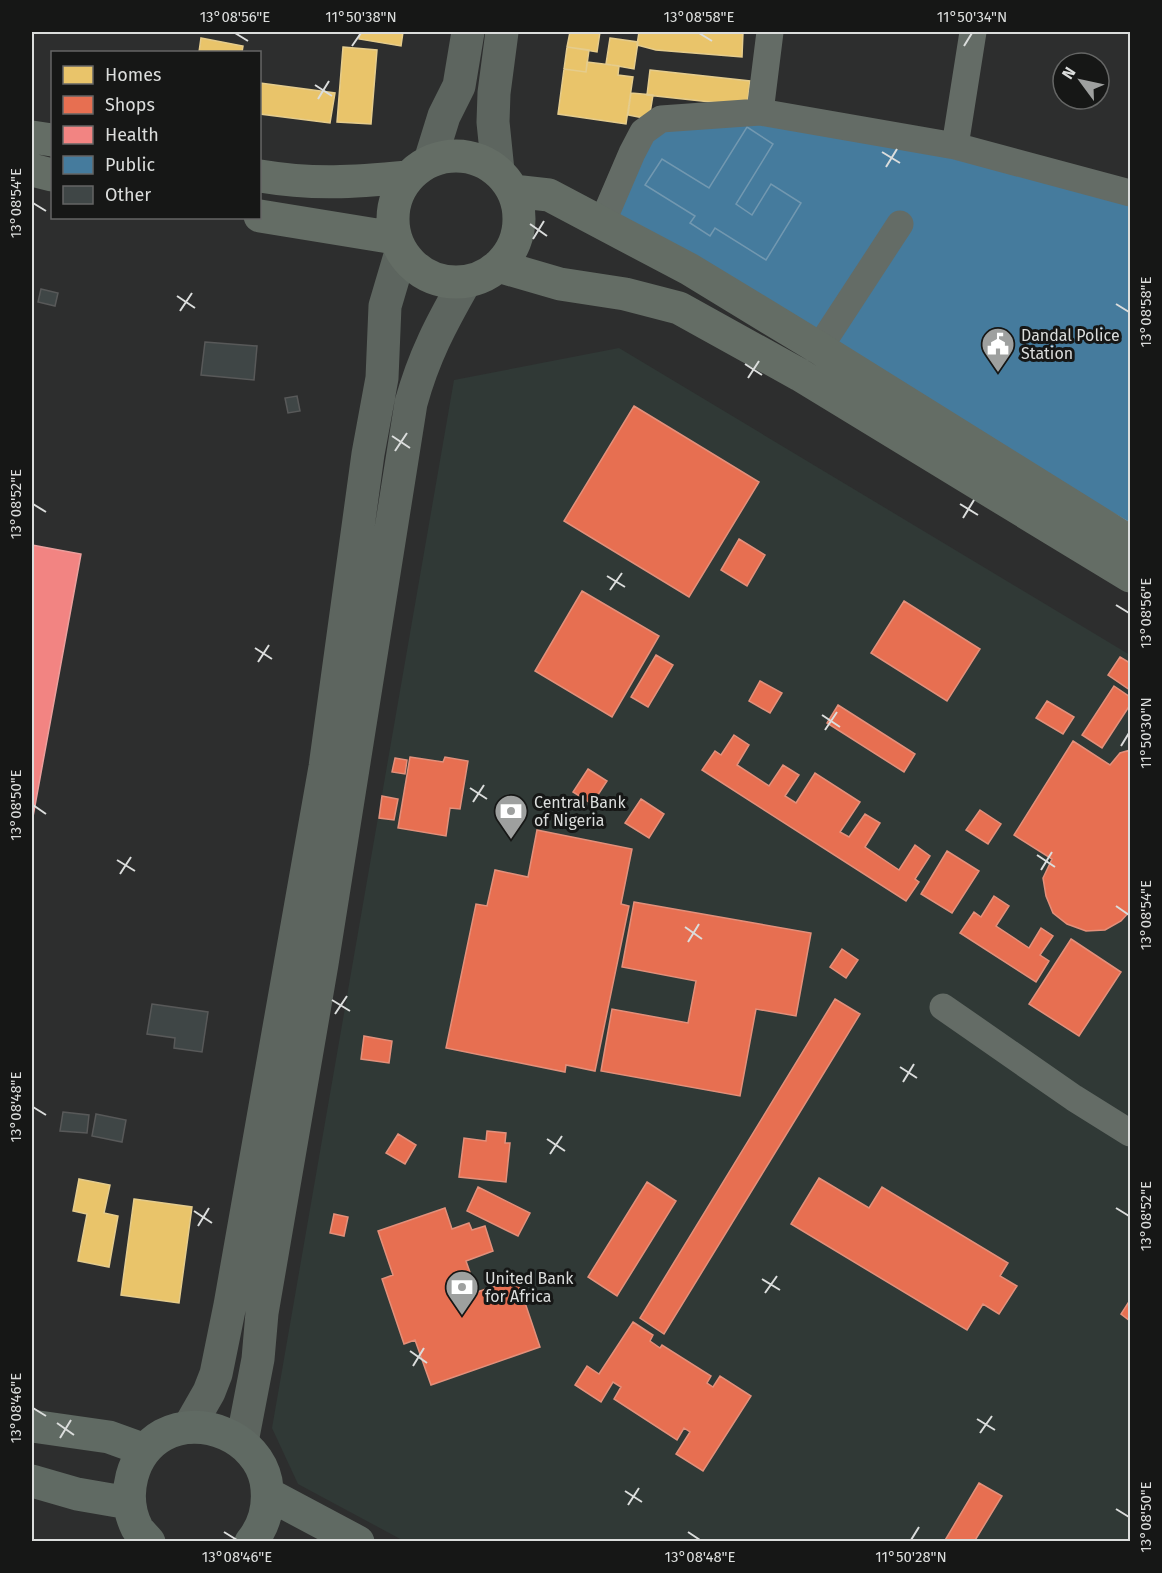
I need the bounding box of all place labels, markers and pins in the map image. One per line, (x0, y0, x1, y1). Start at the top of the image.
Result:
public building icon: Dandal Police Station (980, 326, 1016, 373)
place label: Dandal Police Station (1021, 326, 1120, 363)
bank icon: Central Bank of Nigeria (493, 793, 529, 840)
place label: Central Bank of Nigeria (534, 793, 626, 830)
bank icon: United Bank for Africa (444, 1269, 480, 1316)
place label: United Bank for Africa (485, 1269, 574, 1306)

